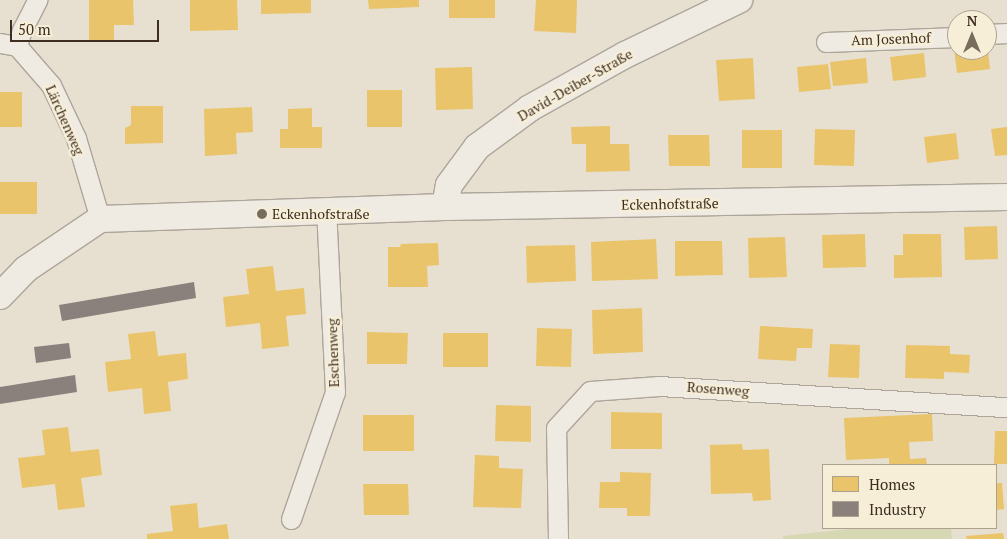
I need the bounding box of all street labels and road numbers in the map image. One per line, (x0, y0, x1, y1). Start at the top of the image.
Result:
street label: Am Josenhof (851, 29, 931, 49)
street label: David-Deiber-Straße (515, 45, 635, 125)
street label: Lärchenweg (42, 82, 88, 158)
street label: Eckenhofstraße (621, 195, 719, 213)
street label: Eschenweg (323, 318, 343, 388)
street label: Rosenweg (686, 378, 750, 400)

